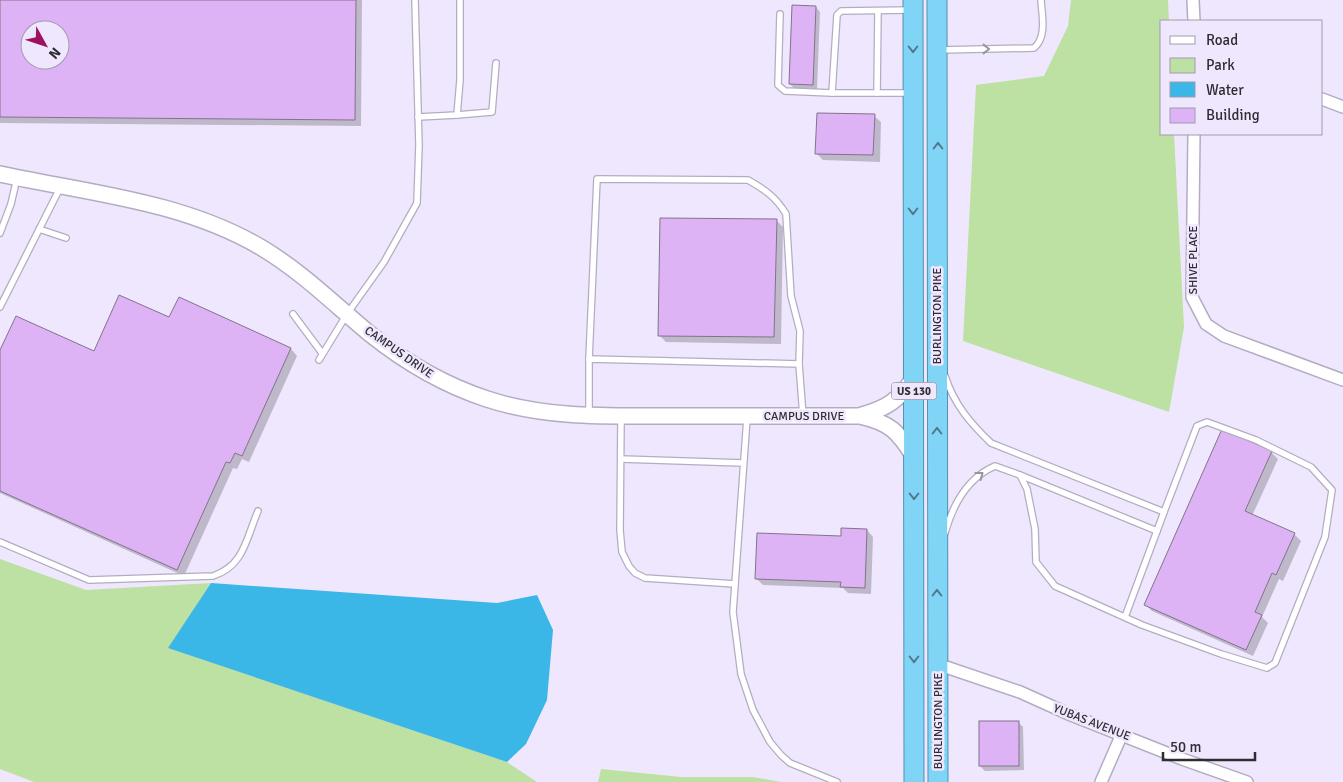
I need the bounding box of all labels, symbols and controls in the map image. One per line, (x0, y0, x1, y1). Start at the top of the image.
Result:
north arrow (20, 20, 70, 70)
legend (1160, 20, 1323, 135)
text: Road (1206, 31, 1238, 49)
text: N (45, 44, 64, 62)
one-way arrow (982, 44, 990, 54)
one-way arrow (908, 45, 918, 53)
text: Park (1206, 56, 1235, 74)
text: Water (1206, 81, 1244, 99)
text: Building (1206, 106, 1260, 124)
one-way arrow (933, 142, 943, 150)
one-way arrow (908, 208, 918, 215)
street label: SHIVE PLACE (1186, 225, 1201, 294)
street label: BURLINGTON PIKE (930, 268, 945, 364)
street label: CAMPUS DRIVE (361, 323, 436, 382)
road number: US 130 (892, 382, 936, 400)
street label: CAMPUS DRIVE (764, 409, 845, 424)
one-way arrow (932, 427, 942, 434)
one-way arrow (974, 472, 984, 481)
one-way arrow (909, 492, 919, 500)
one-way arrow (932, 589, 942, 597)
one-way arrow (909, 655, 919, 663)
street label: BURLINGTON PIKE (931, 673, 946, 769)
street label: YUBAS AVENUE (1051, 701, 1133, 744)
scale bar (1163, 730, 1256, 762)
text: 50 m (1170, 738, 1201, 756)

